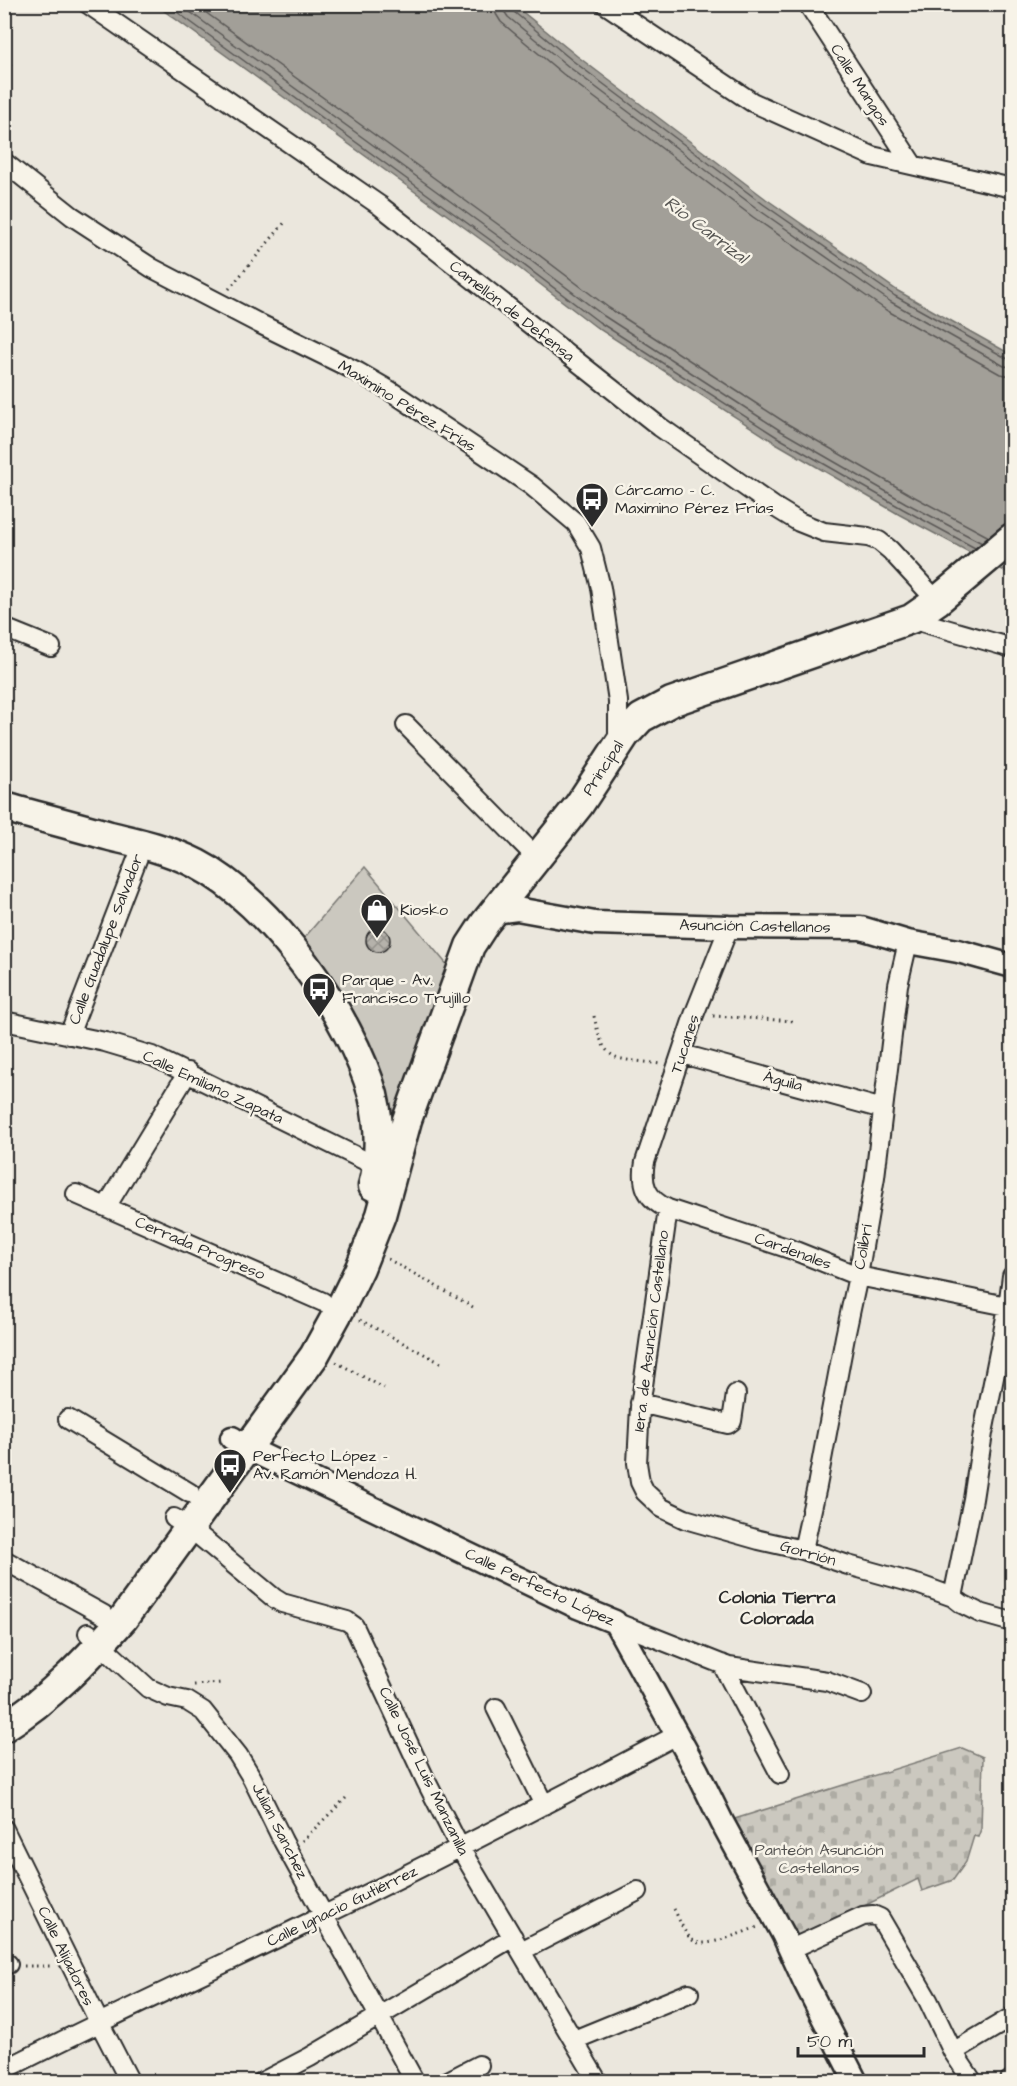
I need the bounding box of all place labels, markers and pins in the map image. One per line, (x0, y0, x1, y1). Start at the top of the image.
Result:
place label: Cárcamo - C. Maximino Pérez Frías (615, 479, 774, 519)
bus stop icon: Cárcamo - C. Maximino Pérez Frías (574, 481, 610, 528)
shop icon: Kiosko (359, 892, 395, 939)
place label: Kiosko (400, 899, 448, 921)
place label: Parque - Av. Francisco Trujillo (342, 969, 470, 1009)
bus stop icon: Parque - Av. Francisco Trujillo (301, 971, 337, 1018)
place label: Perfecto López - Av. Ramón Mendoza H. (253, 1445, 417, 1485)
bus stop icon: Perfecto López - Av. Ramón Mendoza H. (212, 1447, 248, 1494)

